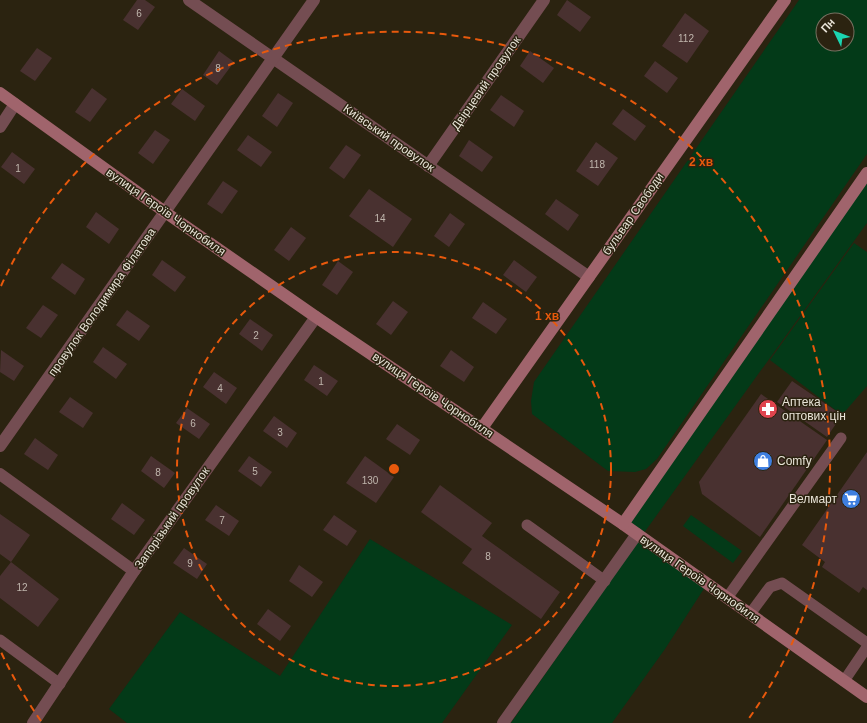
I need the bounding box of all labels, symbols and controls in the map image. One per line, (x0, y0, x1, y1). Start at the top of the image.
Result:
house number: 6 (136, 8, 142, 19)
north arrow (815, 12, 855, 52)
text: Пн (818, 16, 837, 35)
street label: Двірцевий провулок (448, 33, 524, 133)
house number: 112 (678, 33, 694, 44)
house number: 8 (215, 63, 221, 74)
street label: Київський провулок (341, 101, 438, 175)
text: 2 хв (689, 155, 713, 169)
house number: 118 (589, 159, 605, 170)
house number: 1 (15, 163, 21, 174)
street label: вулиця Героїв Чорнобиля (104, 165, 228, 259)
street label: бульвар Свободи (599, 170, 667, 258)
house number: 14 (374, 213, 386, 224)
street label: провулок Володимира Філатова (45, 225, 159, 379)
text: 1 хв (535, 309, 559, 323)
house number: 2 (253, 330, 259, 341)
street label: вулиця Героїв Чорнобиля (370, 349, 496, 441)
house number: 1 (318, 376, 324, 387)
house number: 4 (217, 383, 223, 394)
place label: Аптека оптових цін (782, 395, 846, 423)
pharmacy icon: Аптека оптових цін (757, 398, 779, 420)
house number: 6 (190, 418, 196, 429)
house number: 3 (277, 427, 283, 438)
shop icon: Comfy (752, 450, 774, 472)
place label: Comfy (777, 454, 812, 468)
centre of rings (387, 462, 401, 476)
street label: Запорізький провулок (132, 464, 213, 572)
house number: 5 (252, 466, 258, 477)
house number: 8 (155, 467, 161, 478)
house number: 130 (362, 475, 379, 486)
supermarket icon: Велмарт (840, 488, 862, 510)
place label: Велмарт (789, 492, 837, 506)
house number: 7 (219, 515, 225, 526)
street label: вулиця Героїв Чорнобиля (638, 532, 762, 626)
house number: 8 (485, 551, 491, 562)
house number: 9 (187, 558, 193, 569)
house number: 12 (16, 582, 28, 593)

